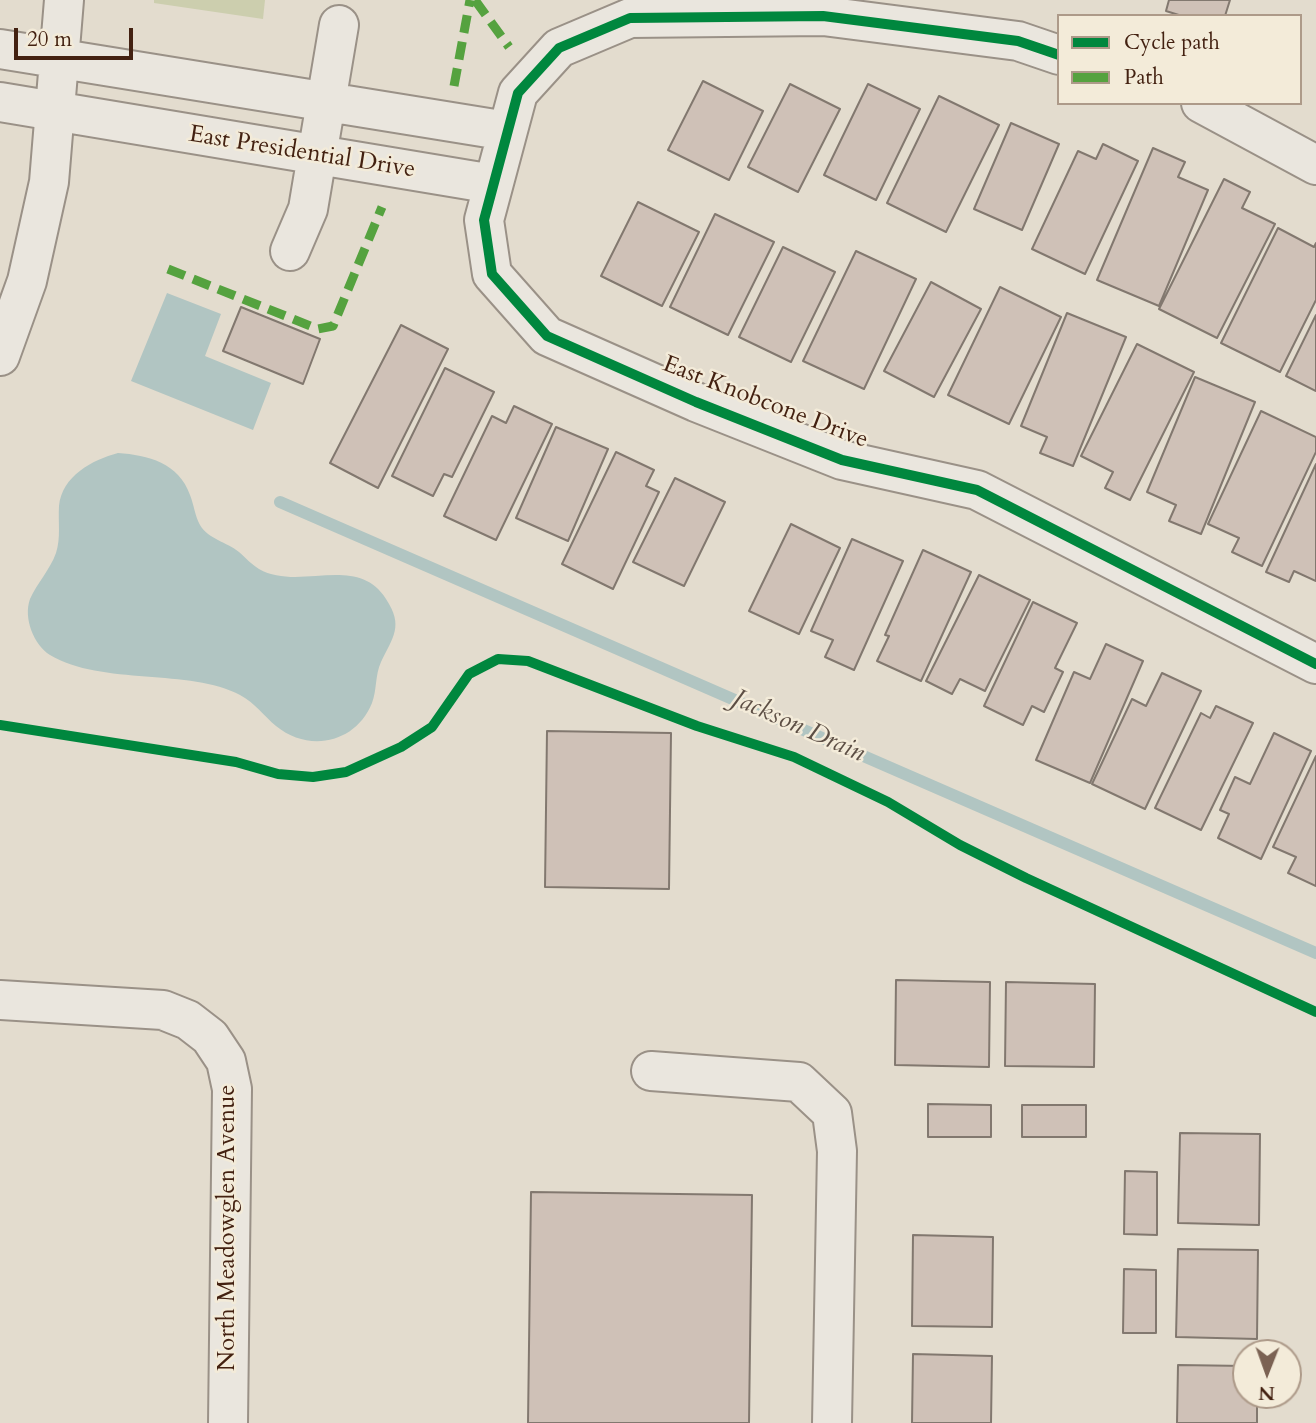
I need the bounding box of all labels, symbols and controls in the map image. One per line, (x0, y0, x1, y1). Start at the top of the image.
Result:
scale bar (18, 14, 136, 58)
legend (1057, 14, 1302, 105)
text: 20 m (27, 25, 72, 54)
text: Cycle path (1124, 28, 1220, 57)
text: Path (1124, 63, 1164, 92)
street label: East Presidential Drive (187, 121, 417, 185)
street label: East Knobcone Drive (658, 351, 872, 455)
water label: Jackson Drain (727, 684, 869, 770)
street label: North Meadowglen Avenue (214, 1085, 242, 1371)
north arrow (1232, 1339, 1302, 1409)
text: N (1258, 1380, 1275, 1406)

